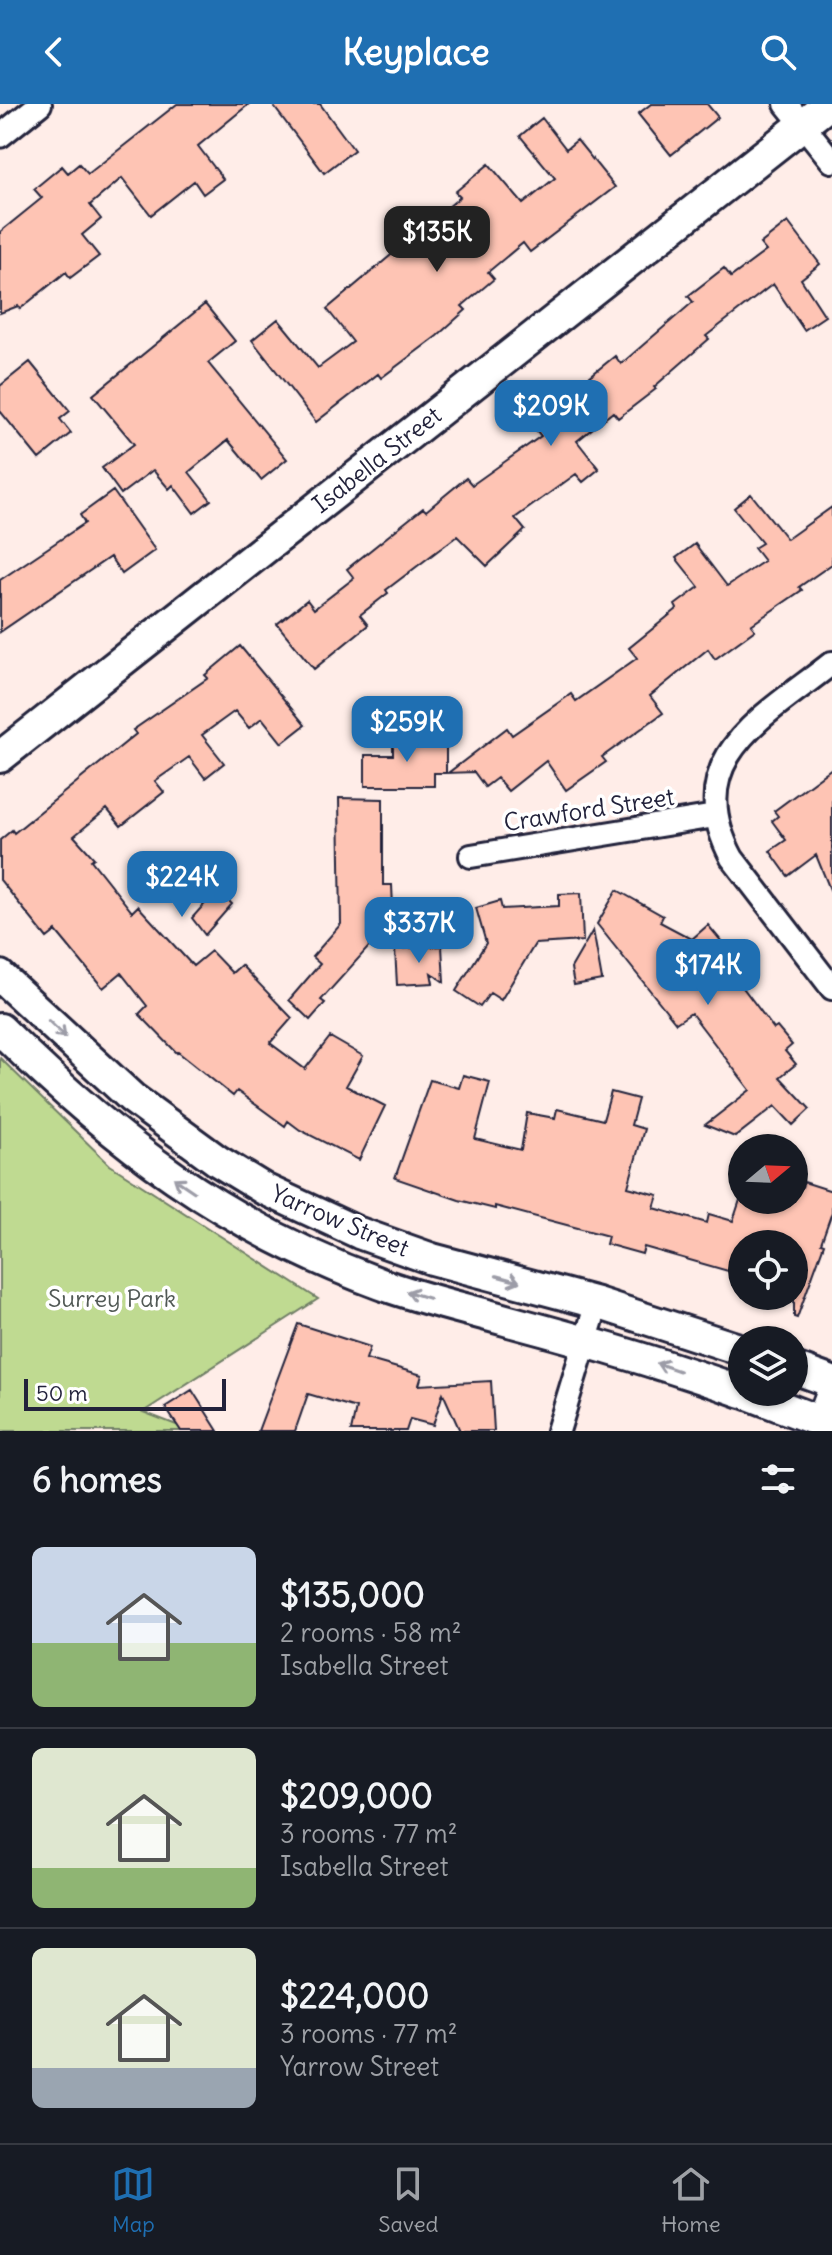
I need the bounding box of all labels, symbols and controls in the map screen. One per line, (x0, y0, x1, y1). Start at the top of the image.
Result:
icon: back (32, 30, 76, 74)
text: Keyplace (342, 30, 490, 75)
icon: search (756, 30, 800, 74)
pin: $135K (381, 206, 493, 274)
text: $135K (402, 215, 472, 248)
pin: $209K (495, 380, 607, 448)
text: $209K (513, 389, 589, 422)
street label: Isabella Street (306, 400, 447, 519)
pin: $259K (351, 696, 463, 764)
text: $259K (370, 705, 444, 738)
street label: Crawford Street (501, 781, 676, 837)
pin: $224K (126, 851, 238, 919)
text: $224K (145, 860, 219, 893)
pin: $337K (363, 897, 475, 965)
text: $337K (383, 906, 455, 939)
pin: $174K (652, 939, 764, 1007)
text: $174K (674, 948, 742, 981)
one-way arrow (46, 1020, 66, 1038)
north arrow (728, 1134, 808, 1214)
map controls (728, 1134, 808, 1406)
one-way arrow (173, 1176, 196, 1192)
street label: Yarrow Street (267, 1178, 414, 1263)
button: locate (728, 1230, 808, 1310)
one-way arrow (494, 1272, 520, 1287)
park label: Surrey Park (48, 1283, 176, 1313)
one-way arrow (406, 1287, 432, 1302)
button: layers (728, 1326, 808, 1406)
one-way arrow (656, 1358, 681, 1373)
scale bar (24, 1375, 226, 1411)
text: 50 m (36, 1379, 88, 1407)
icon: filters (756, 1457, 800, 1501)
text: 6 homes (32, 1458, 162, 1501)
text: $135,000 (280, 1573, 425, 1616)
icon: home (96, 1579, 192, 1675)
text: 2 rooms · 58 m² (280, 1616, 461, 1649)
text: Isabella Street (280, 1649, 448, 1682)
text: $209,000 (280, 1774, 433, 1817)
icon: home (96, 1780, 192, 1876)
text: 3 rooms · 77 m² (280, 1817, 458, 1850)
text: Isabella Street (280, 1850, 448, 1883)
text: $224,000 (280, 1974, 429, 2017)
icon: home (96, 1980, 192, 2076)
text: 3 rooms · 77 m² (280, 2017, 458, 2050)
text: Yarrow Street (280, 2050, 439, 2083)
tab: Map (111, 2162, 155, 2238)
tab: Saved (378, 2162, 438, 2238)
tab: Home (661, 2162, 721, 2238)

